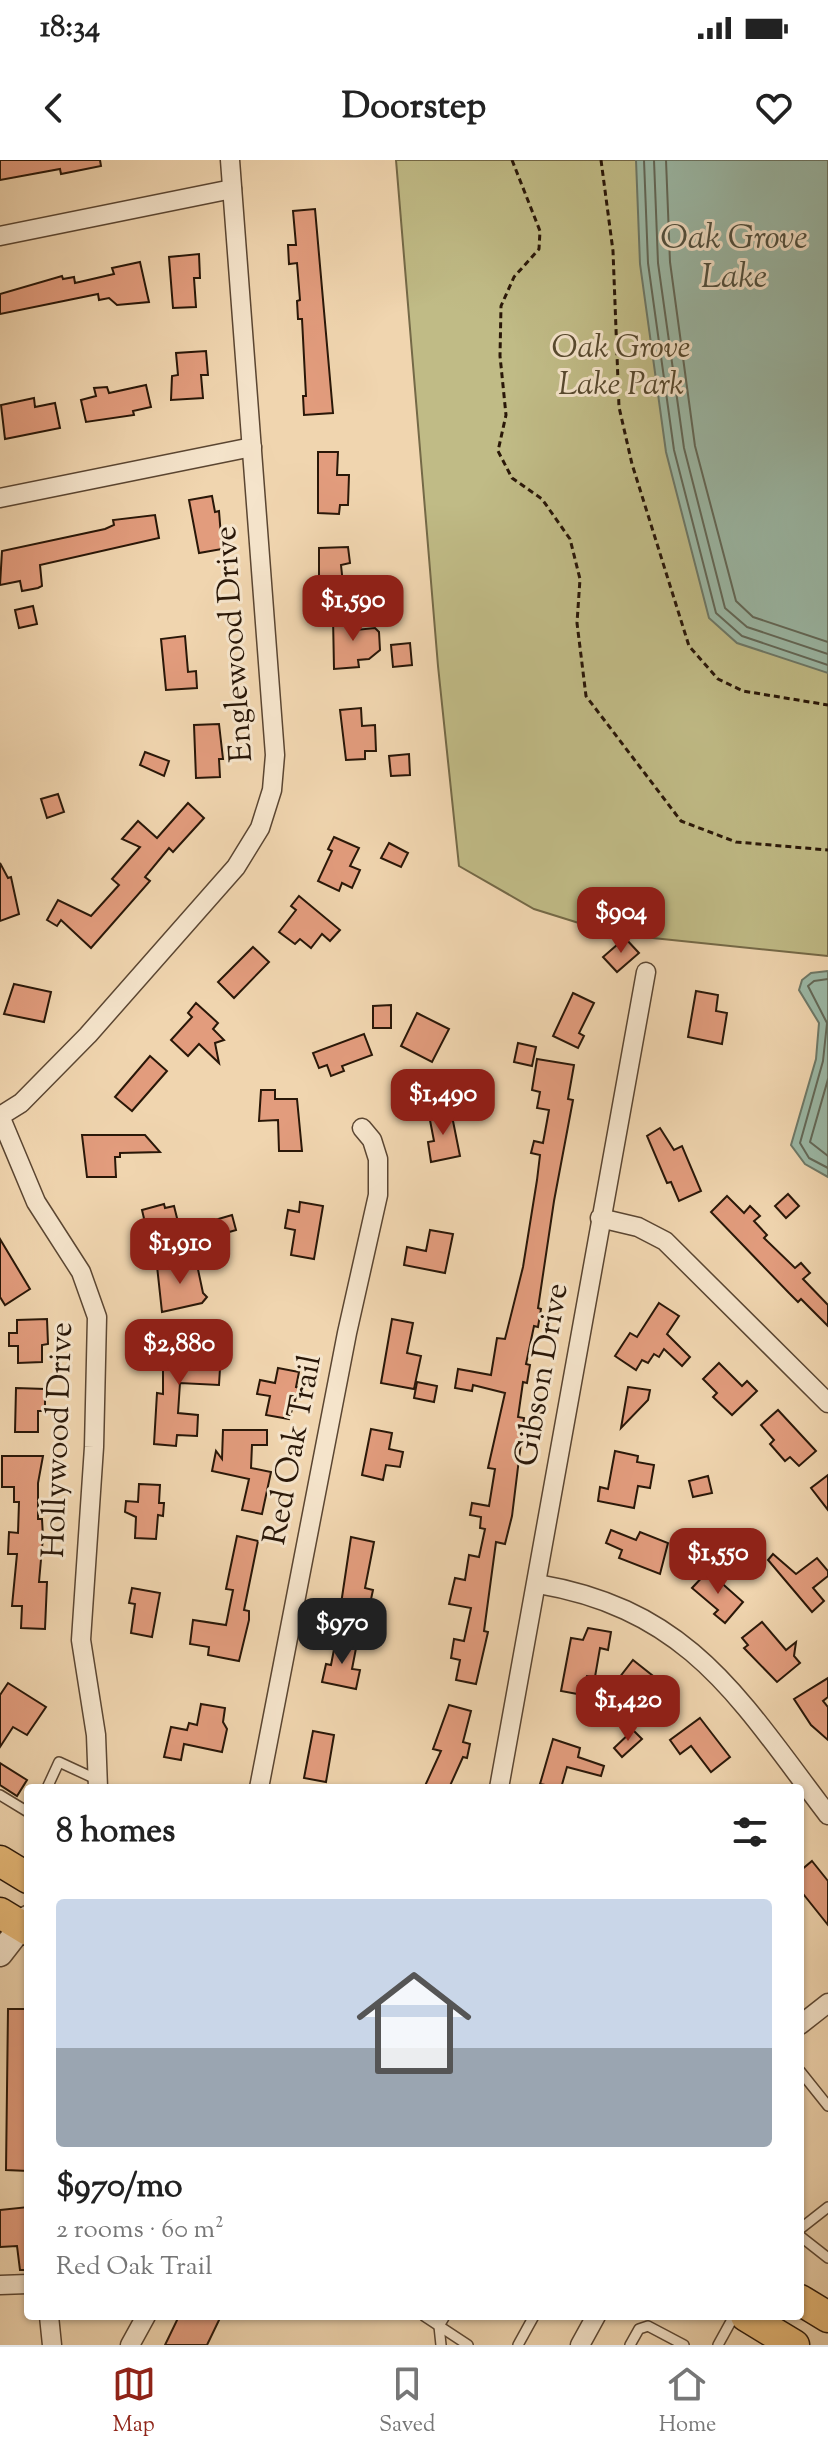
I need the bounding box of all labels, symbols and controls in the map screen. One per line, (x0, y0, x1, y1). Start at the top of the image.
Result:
text: 18:34 (40, 7, 100, 50)
text: Doorstep (342, 82, 486, 134)
icon: back (32, 86, 76, 130)
icon: heart (752, 86, 796, 130)
water label: Oak Grove Lake (660, 215, 808, 303)
park label: Oak Grove Lake Park (552, 326, 690, 409)
street label: Englewood Drive (204, 524, 266, 764)
pin: $1,590 (288, 575, 418, 643)
text: $1,590 (321, 582, 385, 619)
pin: $904 (574, 887, 668, 955)
text: $904 (595, 894, 647, 931)
pin: $1,490 (378, 1069, 508, 1137)
text: $1,490 (409, 1076, 477, 1113)
pin: $1,910 (115, 1218, 245, 1286)
text: $1,910 (148, 1225, 212, 1262)
street label: Gibson Drive (504, 1280, 582, 1470)
pin: $2,880 (114, 1319, 244, 1387)
street label: Hollywood Drive (32, 1321, 86, 1559)
text: $2,880 (143, 1326, 215, 1363)
street label: Red Oak Trail (253, 1351, 335, 1549)
pin: $1,550 (653, 1528, 783, 1596)
text: $1,550 (687, 1535, 749, 1572)
pin: $970 (295, 1598, 389, 1666)
text: $970 (316, 1605, 368, 1642)
pin: $1,420 (563, 1675, 693, 1743)
text: $1,420 (594, 1682, 662, 1719)
text: 8 homes (56, 1808, 175, 1857)
icon: filters (728, 1810, 772, 1854)
icon: home (342, 1951, 486, 2095)
text: $970/mo (56, 2163, 183, 2212)
text: 2 rooms · 60 m² (56, 2212, 224, 2249)
text: Red Oak Trail (56, 2249, 213, 2286)
tab: Map (112, 2362, 156, 2442)
tab: Saved (379, 2362, 435, 2442)
tab: Home (659, 2362, 716, 2442)

